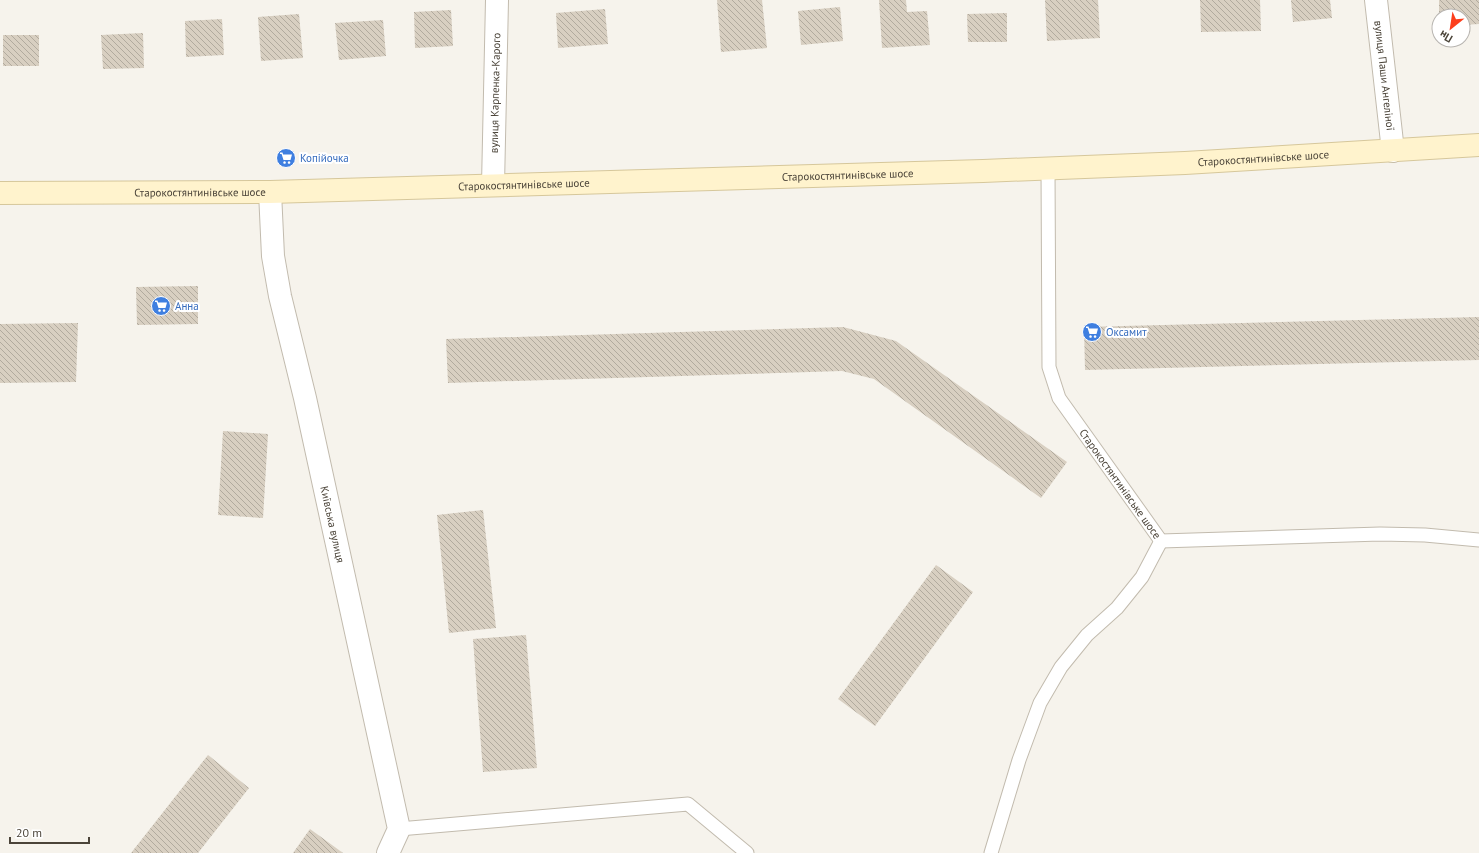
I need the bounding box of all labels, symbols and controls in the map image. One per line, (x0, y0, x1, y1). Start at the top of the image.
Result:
north arrow (1431, 8, 1471, 48)
street label: вулиця Паши Ангеліної (1371, 20, 1398, 131)
text: Пн (1437, 27, 1455, 46)
street label: вулиця Карпенка-Карого (487, 33, 503, 153)
supermarket icon: Копійочка (275, 147, 297, 169)
street label: Старокостянтинівське шосе (1197, 147, 1330, 169)
place label: Копійочка (300, 151, 349, 165)
street label: Старокостянтинівське шосе (782, 166, 914, 184)
street label: Старокостянтинівське шосе (458, 176, 590, 193)
street label: Старокостянтинівське шосе (134, 185, 266, 200)
supermarket icon: Анна (150, 295, 172, 317)
place label: Анна (175, 299, 199, 313)
supermarket icon: Оксамит (1081, 321, 1103, 343)
place label: Оксамит (1106, 325, 1147, 339)
street label: Старокостянтинівське шосе (1076, 426, 1164, 542)
street label: Київська вулиця (317, 485, 348, 564)
scale bar (10, 819, 89, 845)
text: 20 m (16, 825, 42, 840)

